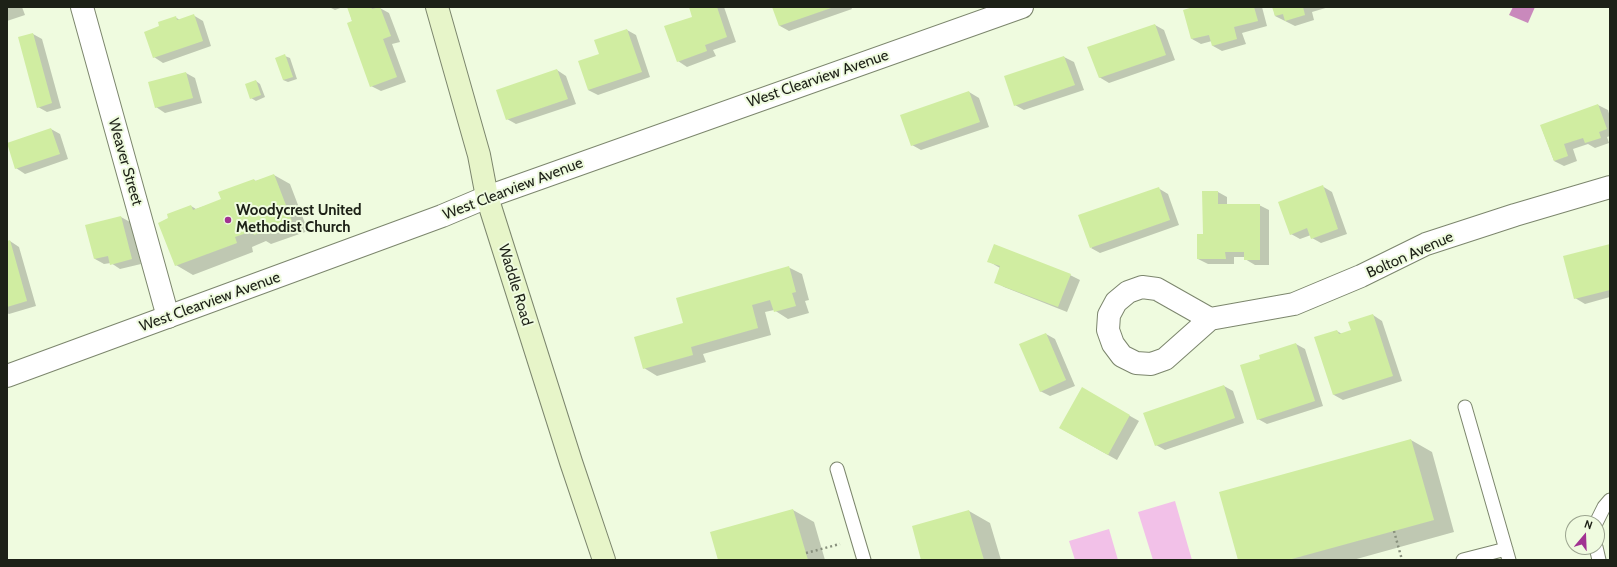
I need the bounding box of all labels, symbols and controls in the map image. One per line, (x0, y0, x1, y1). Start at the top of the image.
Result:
street label: West Clearview Avenue (745, 46, 891, 112)
street label: Weaver Street (104, 116, 146, 208)
street label: West Clearview Avenue (441, 154, 585, 224)
place label: Woodycrest United Methodist Church (236, 202, 362, 237)
marker: Woodycrest United Methodist Church (223, 215, 233, 225)
street label: Bolton Avenue (1364, 228, 1456, 282)
street label: Waddle Road (494, 242, 536, 328)
street label: West Clearview Avenue (137, 268, 283, 336)
north arrow (1565, 515, 1605, 555)
text: N (1583, 517, 1595, 532)

